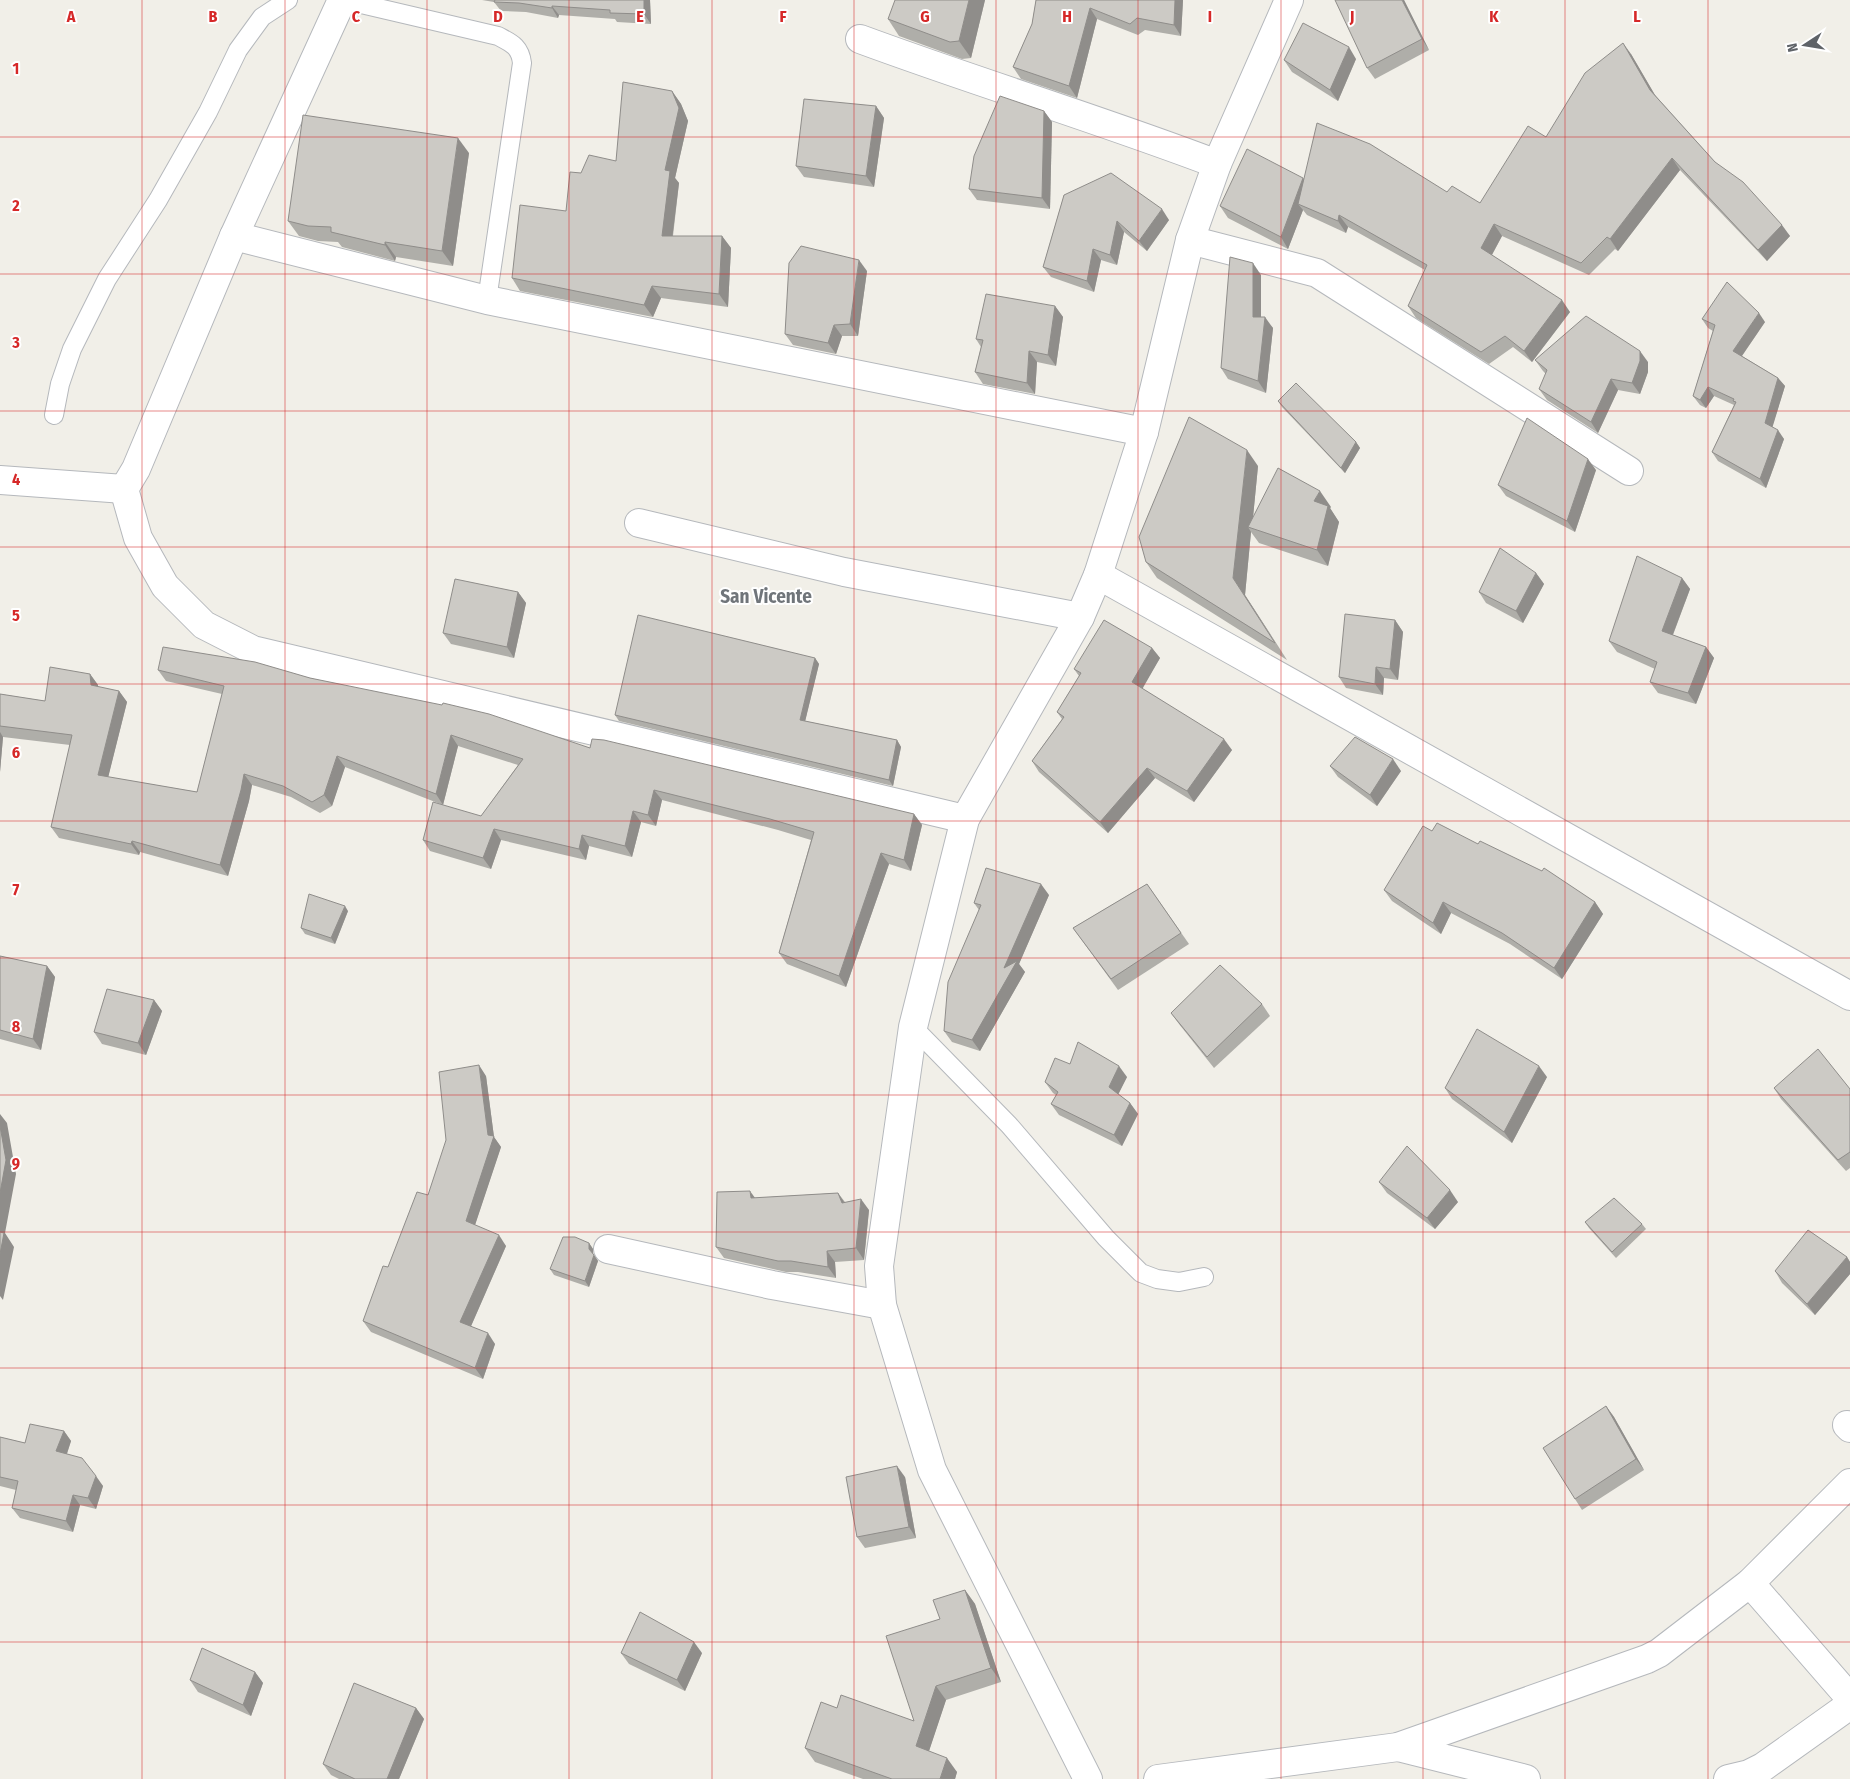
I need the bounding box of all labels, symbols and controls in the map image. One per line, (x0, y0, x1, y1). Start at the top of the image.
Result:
text: A (66, 7, 76, 26)
text: B (209, 7, 218, 26)
text: C (352, 7, 361, 26)
text: D (493, 7, 503, 26)
text: E (636, 7, 644, 26)
text: F (779, 7, 787, 26)
text: G (920, 7, 930, 26)
text: H (1062, 7, 1072, 26)
text: I (1208, 7, 1212, 26)
text: J (1349, 7, 1354, 26)
text: K (1489, 7, 1499, 26)
text: L (1633, 7, 1641, 26)
north arrow (1780, 20, 1830, 70)
text: N (1784, 42, 1802, 53)
text: 1 (13, 59, 19, 78)
text: 2 (11, 196, 20, 215)
text: 3 (11, 333, 20, 352)
text: 4 (12, 470, 20, 489)
district label: San Vicente (720, 585, 812, 608)
text: 5 (12, 606, 20, 625)
text: 6 (12, 743, 20, 762)
text: 7 (13, 880, 20, 899)
text: 8 (12, 1017, 21, 1036)
text: 9 (12, 1154, 20, 1173)

